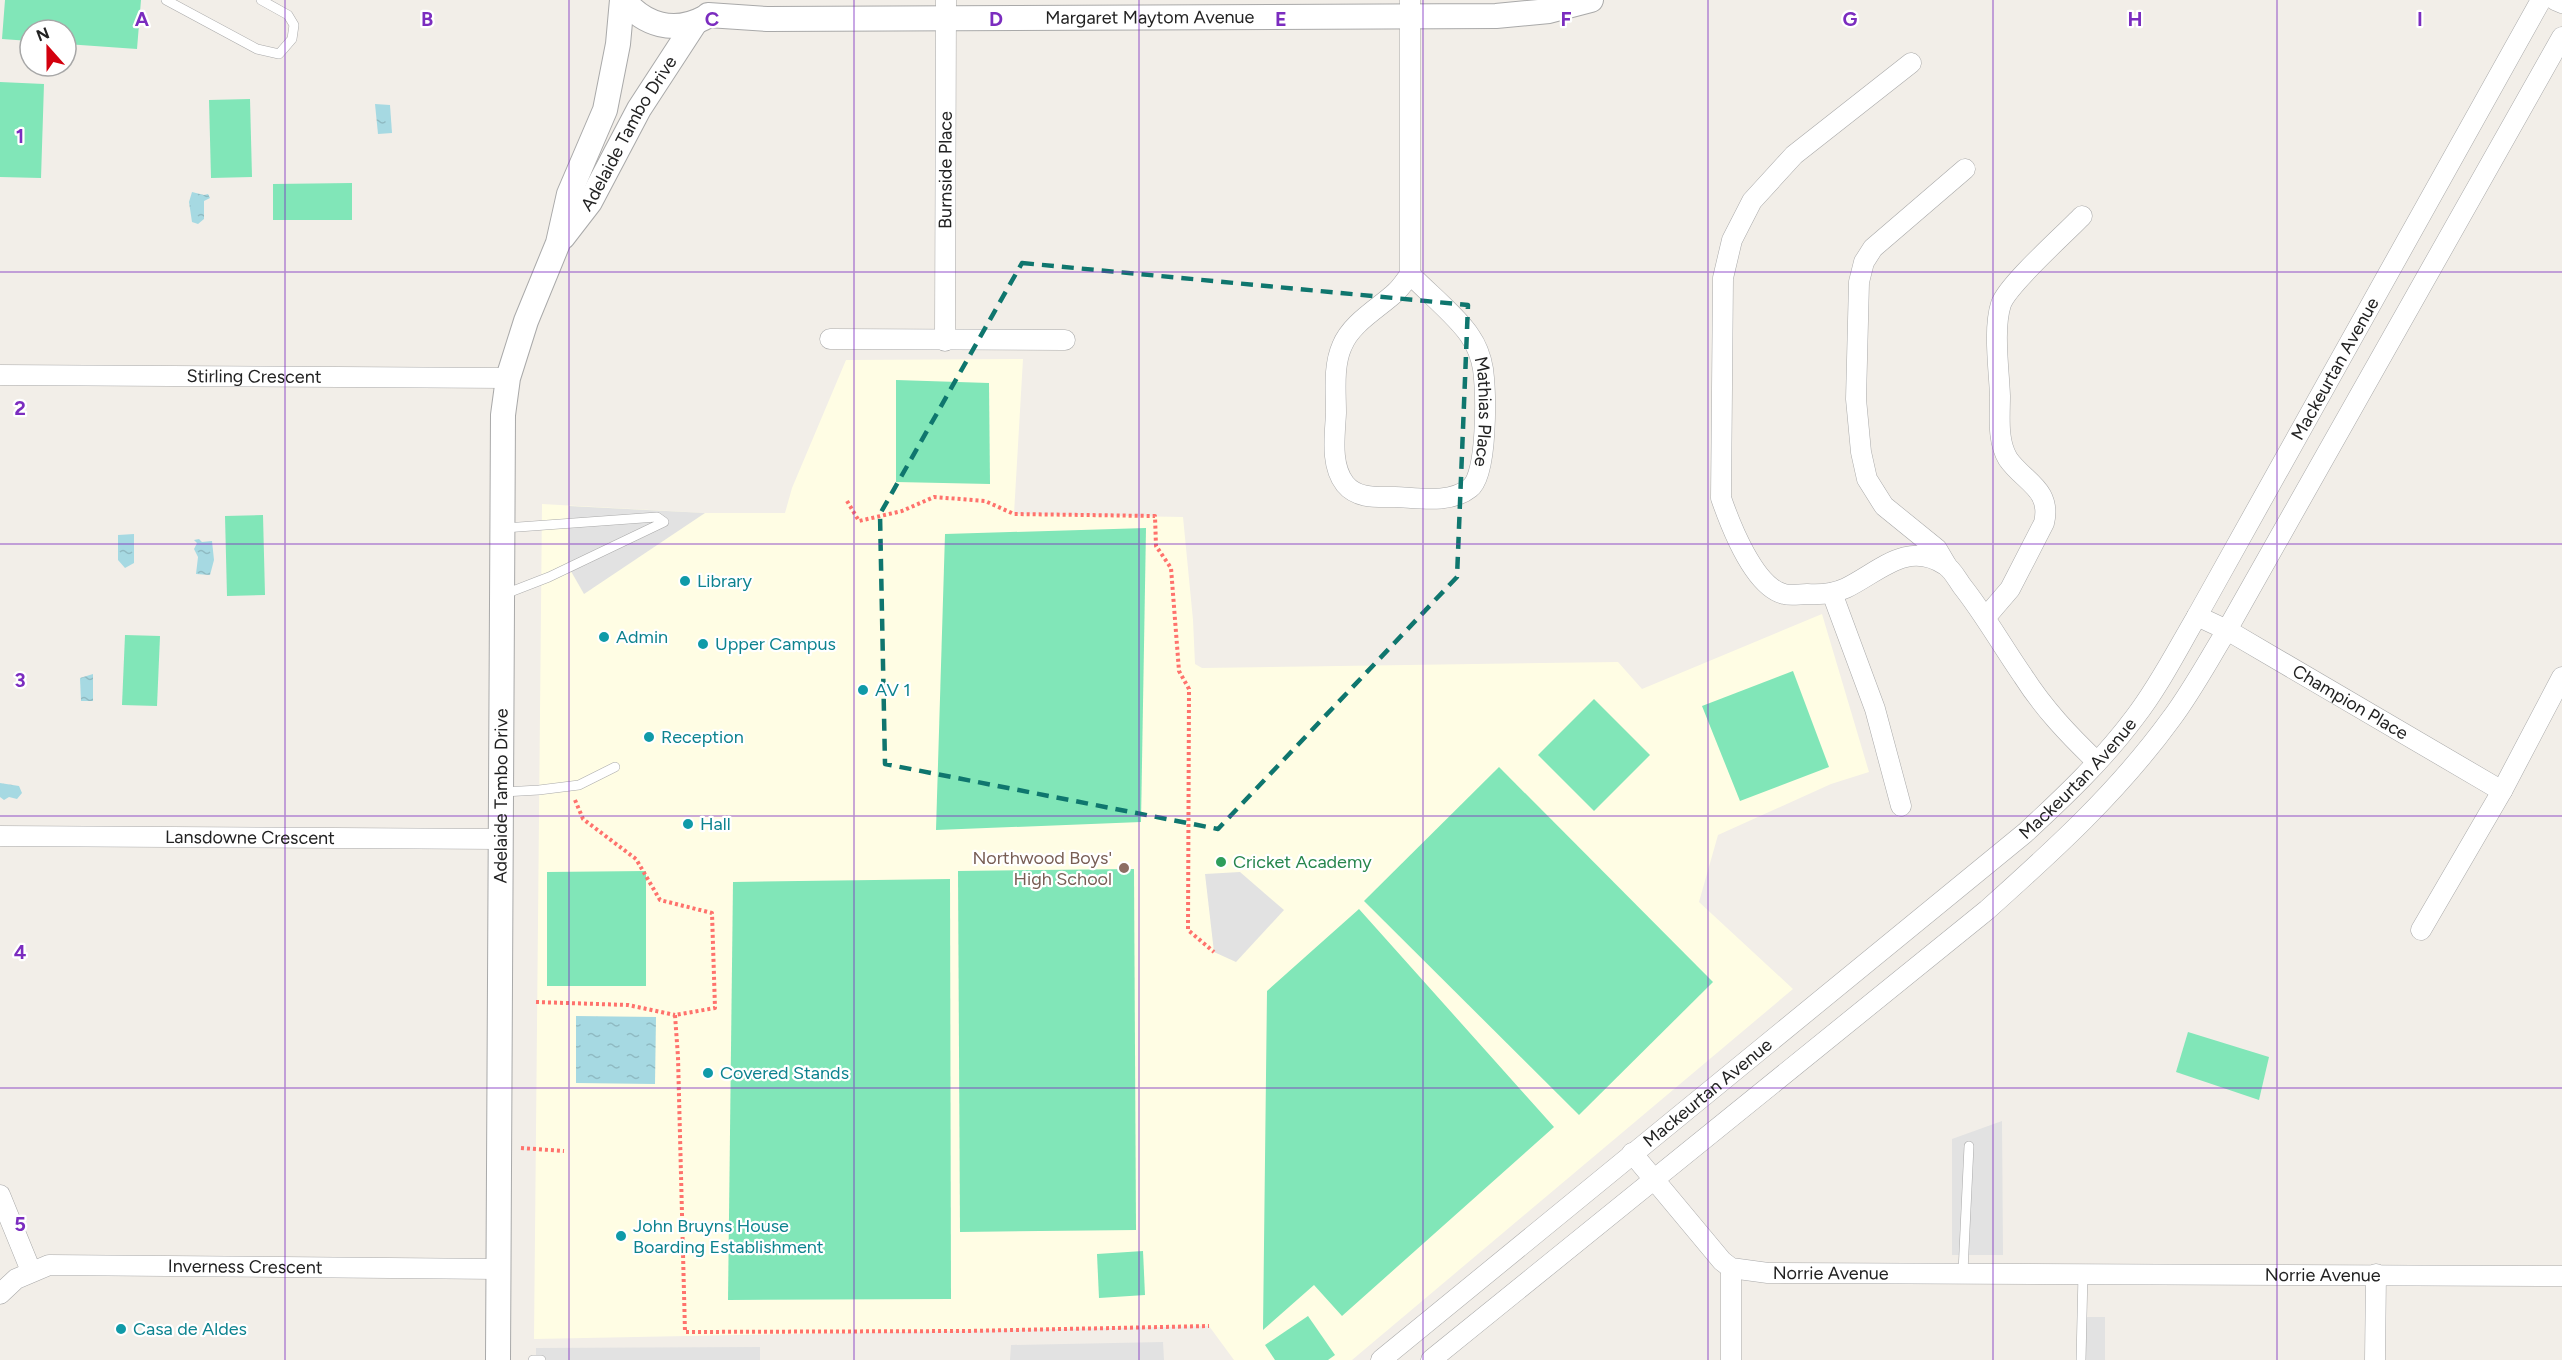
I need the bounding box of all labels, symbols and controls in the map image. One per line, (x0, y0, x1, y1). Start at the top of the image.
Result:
street label: Margaret Maytom Avenue (1045, 6, 1255, 29)
text: A (135, 7, 150, 31)
text: B (421, 7, 433, 31)
text: C (705, 7, 719, 31)
text: D (989, 7, 1003, 31)
text: E (1275, 7, 1287, 31)
text: F (1560, 7, 1572, 31)
text: G (1843, 7, 1858, 31)
text: H (2128, 7, 2143, 31)
text: I (2417, 7, 2423, 31)
north arrow (18, 18, 78, 78)
text: N (34, 23, 52, 46)
street label: Adelaide Tambo Drive (576, 52, 682, 216)
street label: Burnside Place (934, 111, 957, 229)
text: 1 (16, 124, 24, 148)
street label: Mackeurtan Avenue (2286, 293, 2384, 444)
street label: Mathias Place (1469, 354, 1496, 469)
street label: Stirling Crescent (186, 365, 322, 388)
text: 2 (14, 396, 26, 420)
place label: Library (697, 570, 752, 592)
marker: Library (678, 574, 692, 588)
place label: Admin (616, 626, 668, 648)
marker: Admin (597, 630, 611, 644)
place label: Upper Campus (715, 633, 836, 655)
marker: Upper Campus (696, 637, 710, 651)
street label: Champion Place (2288, 660, 2412, 745)
text: 3 (14, 668, 26, 692)
place label: AV 1 (875, 679, 911, 701)
marker: AV 1 (856, 683, 870, 697)
street label: Adelaide Tambo Drive (490, 708, 512, 884)
street label: Mackeurtan Avenue (2014, 714, 2141, 844)
place label: Reception (661, 726, 744, 748)
marker: Reception (642, 730, 656, 744)
place label: Hall (700, 813, 731, 835)
marker: Hall (681, 817, 695, 831)
street label: Lansdowne Crescent (165, 826, 335, 849)
place label: Northwood Boys' High School (972, 847, 1112, 890)
place label: Cricket Academy (1233, 851, 1372, 873)
marker: Cricket Academy (1214, 855, 1228, 869)
marker: Northwood Boys' High School (1117, 861, 1131, 875)
text: 4 (14, 940, 27, 964)
street label: Mackeurtan Avenue (1639, 1033, 1777, 1152)
place label: Covered Stands (720, 1062, 849, 1084)
marker: Covered Stands (701, 1066, 715, 1080)
text: 5 (14, 1212, 26, 1236)
place label: John Bruyns House Boarding Establishment (633, 1215, 824, 1258)
marker: John Bruyns House Boarding Establishment (614, 1229, 628, 1243)
street label: Inverness Crescent (168, 1255, 323, 1278)
street label: Norrie Avenue (1773, 1262, 1889, 1284)
street label: Norrie Avenue (2265, 1264, 2381, 1286)
place label: Casa de Aldes (133, 1318, 247, 1340)
marker: Casa de Aldes (114, 1322, 128, 1336)

